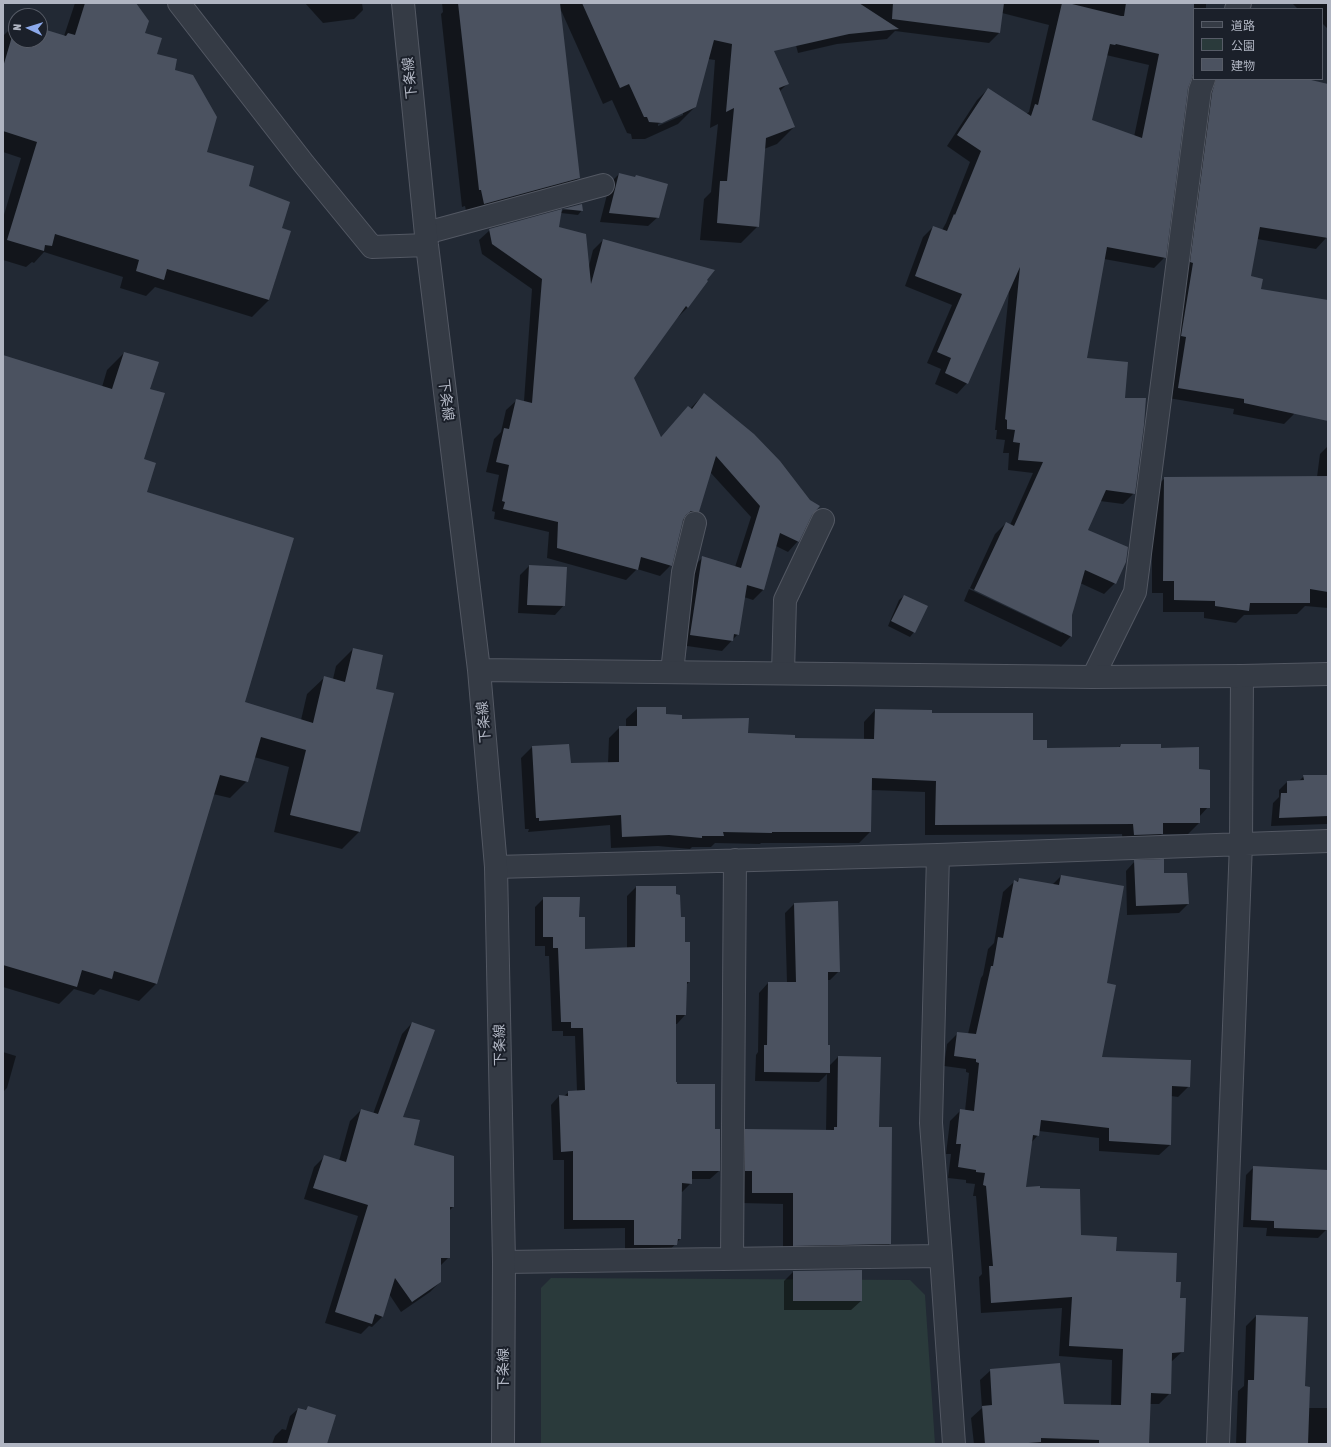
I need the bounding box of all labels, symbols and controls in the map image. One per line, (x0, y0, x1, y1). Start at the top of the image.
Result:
north arrow (8, 8, 48, 48)
legend (1193, 8, 1323, 80)
text: 道路 (1231, 19, 1255, 33)
text: N (11, 24, 23, 31)
text: 公園 (1231, 39, 1255, 53)
street label: 下条線 (399, 56, 421, 100)
text: 建物 (1231, 59, 1255, 73)
street label: 下条線 (435, 378, 457, 422)
street label: 下条線 (474, 700, 494, 744)
street label: 下条線 (491, 1024, 509, 1066)
street label: 下条線 (496, 1348, 512, 1390)

